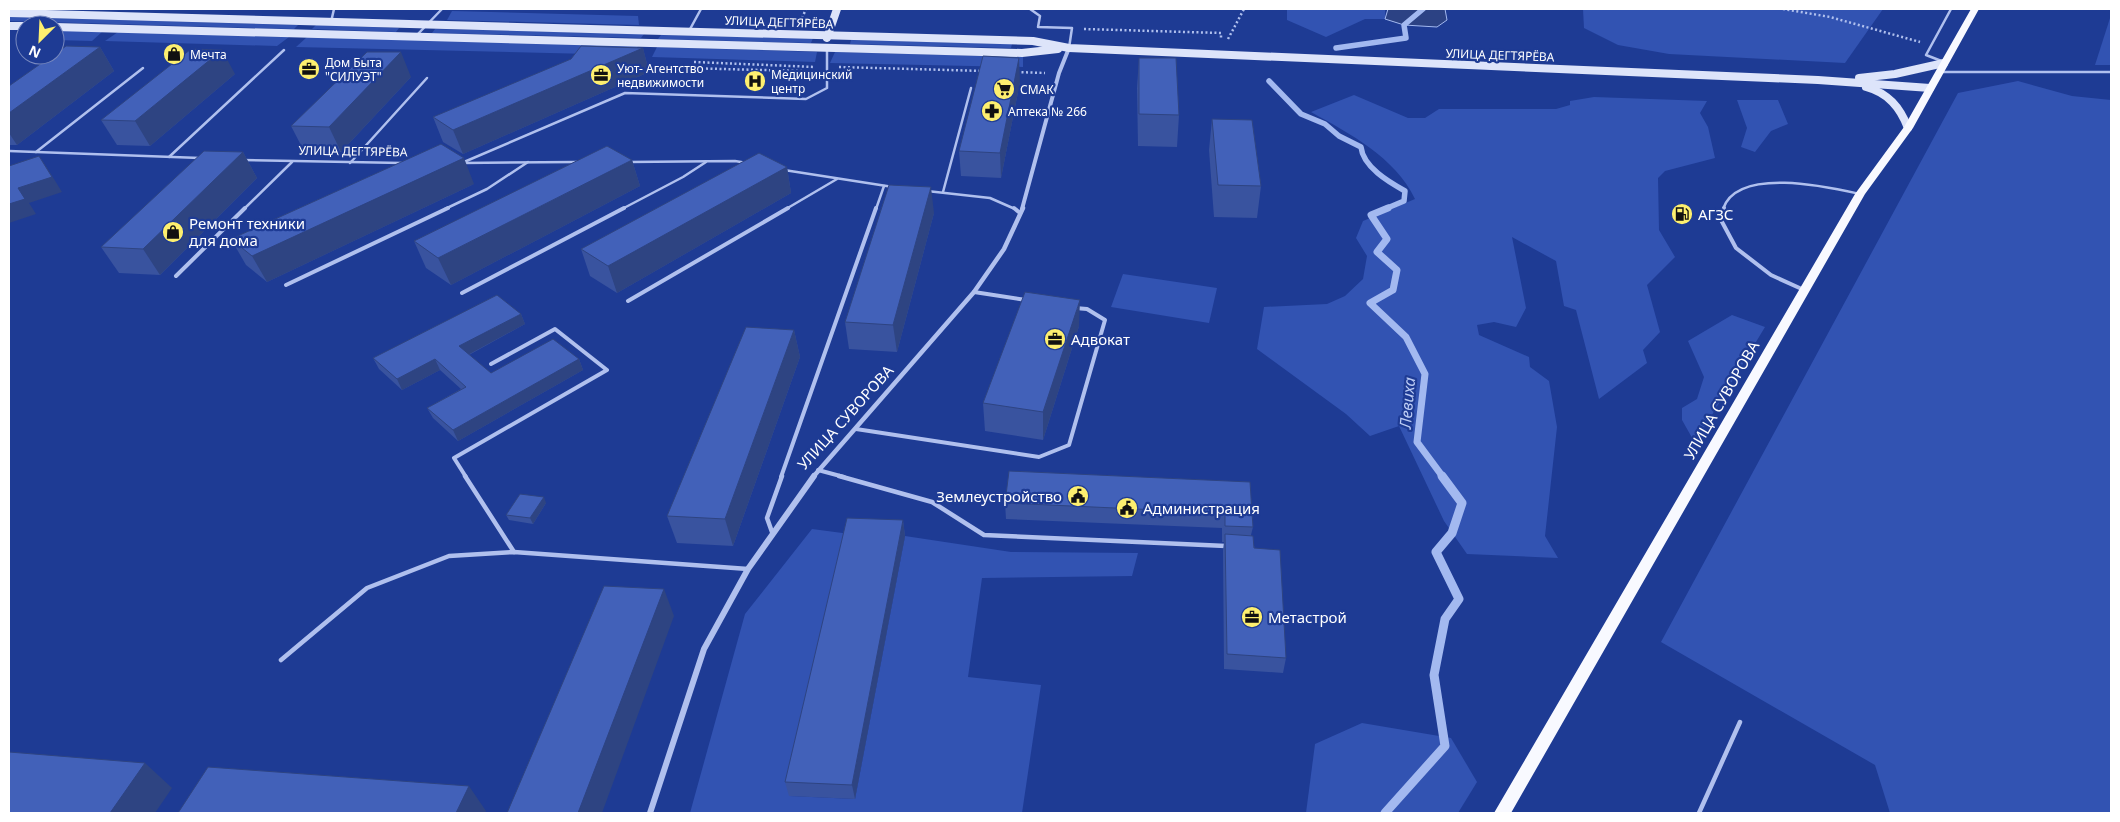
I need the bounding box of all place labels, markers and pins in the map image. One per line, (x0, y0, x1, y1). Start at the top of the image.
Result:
shop icon: Мечта (162, 42, 186, 66)
place label: Мечта (190, 46, 227, 63)
place label: Дом Быта "СИЛУЭТ" (325, 54, 382, 85)
office icon: Дом Быта "СИЛУЭТ" (297, 57, 321, 81)
place label: Уют- Агентство недвижимости (617, 60, 704, 91)
office icon: Уют- Агентство недвижимости (589, 63, 613, 87)
place label: Медицинский центр (771, 66, 852, 97)
hospital icon: Медицинский центр (743, 69, 767, 93)
supermarket icon: СМАК (992, 77, 1016, 101)
place label: СМАК (1020, 81, 1054, 98)
pharmacy icon: Аптека № 266 (980, 99, 1004, 123)
place label: Аптека № 266 (1008, 103, 1087, 120)
fuel station icon: АГЗС (1670, 202, 1694, 226)
place label: АГЗС (1698, 204, 1733, 224)
place label: Ремонт техники для дома (189, 213, 305, 250)
shop icon: Ремонт техники для дома (161, 220, 185, 244)
office icon: Адвокат (1043, 327, 1067, 351)
place label: Адвокат (1071, 329, 1130, 349)
public building icon: Землеустройство (1066, 484, 1090, 508)
place label: Землеустройство (936, 486, 1062, 506)
public building icon: Администрация (1115, 496, 1139, 520)
place label: Администрация (1143, 498, 1260, 518)
office icon: Метастрой (1240, 605, 1264, 629)
place label: Метастрой (1268, 607, 1347, 627)

